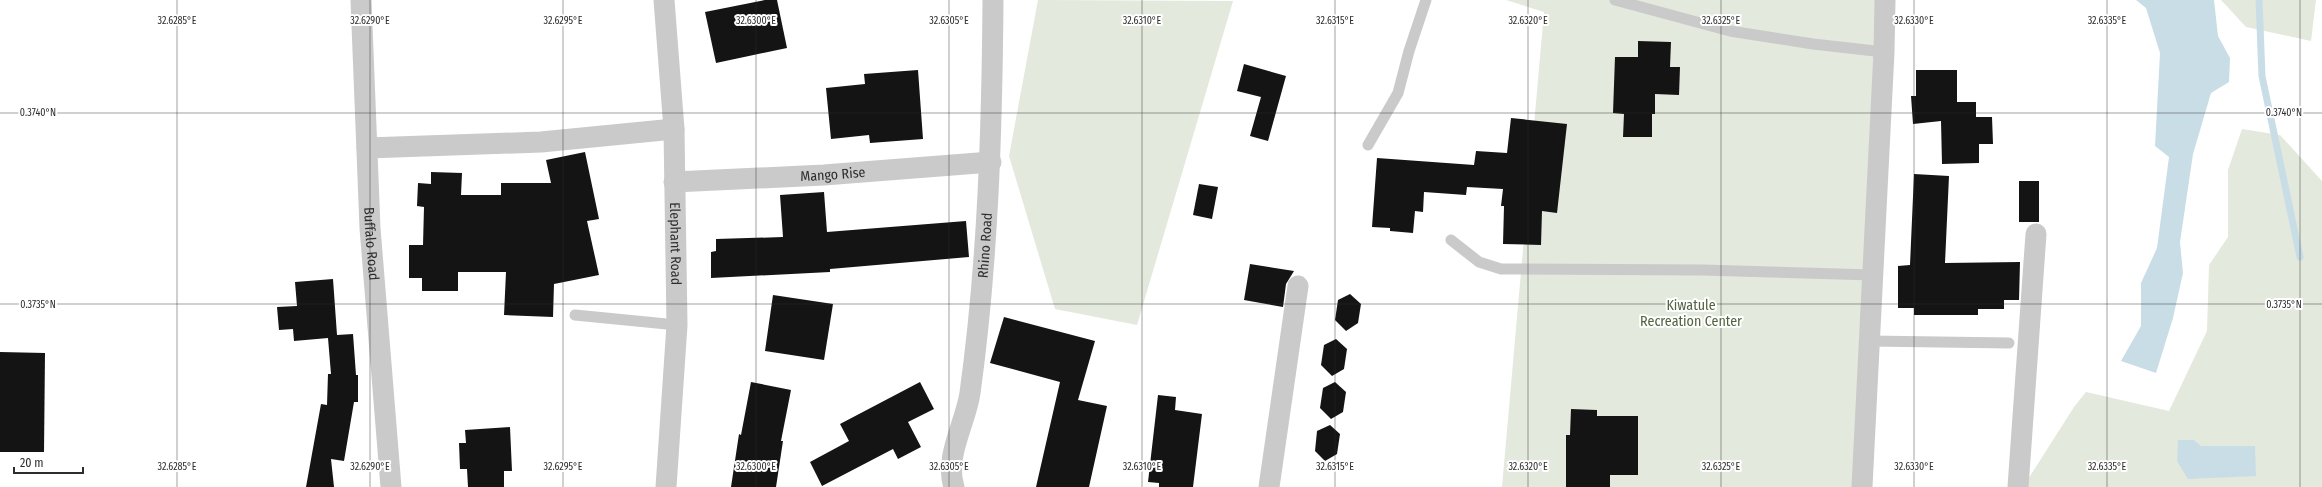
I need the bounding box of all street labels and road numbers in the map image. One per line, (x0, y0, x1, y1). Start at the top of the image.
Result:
street label: Mango Rise (800, 163, 866, 185)
street label: Elephant Road (667, 202, 685, 285)
street label: Buffalo Road (361, 207, 383, 281)
street label: Rhino Road (974, 212, 995, 279)

